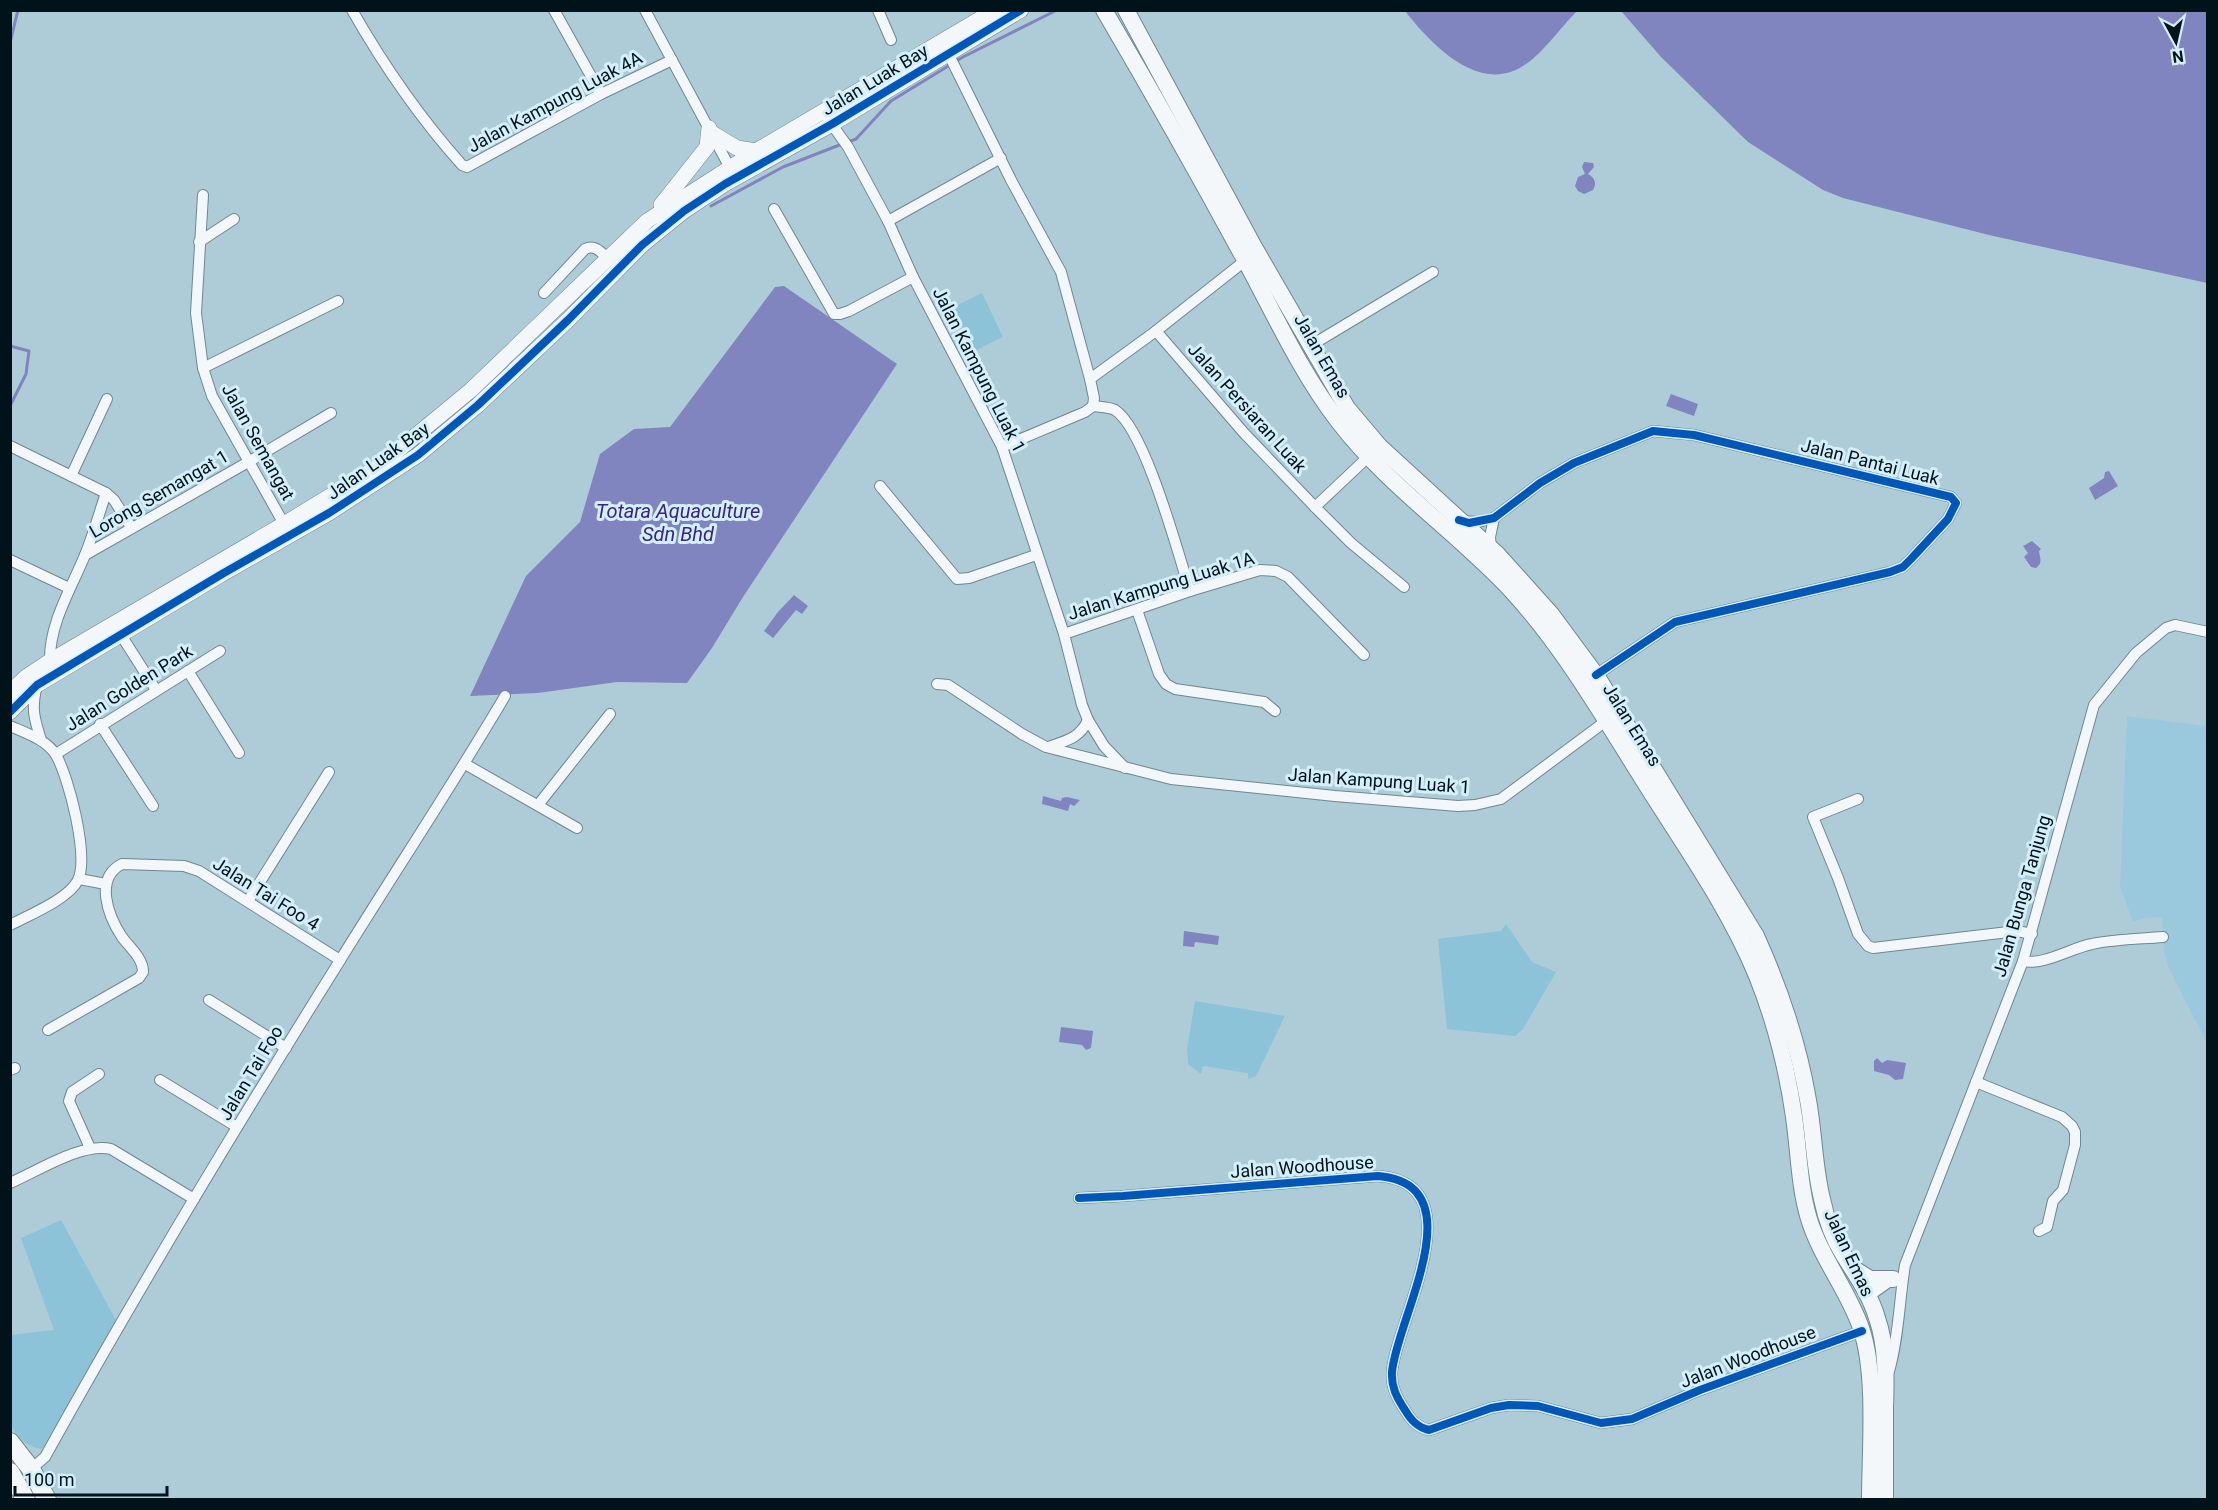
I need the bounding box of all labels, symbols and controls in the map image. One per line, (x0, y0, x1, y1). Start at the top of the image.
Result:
north arrow (2146, 12, 2206, 72)
street label: Jalan Luak Bay (818, 39, 932, 120)
text: N (2171, 46, 2185, 67)
street label: Jalan Kampung Luak 4A (464, 47, 646, 156)
street label: Jalan Kampung Luak 1 (929, 284, 1030, 456)
street label: Jalan Emas (1290, 310, 1355, 401)
street label: Jalan Persiaran Luak (1184, 339, 1312, 477)
street label: Jalan Semangat (218, 380, 299, 504)
street label: Jalan Luak Bay (322, 417, 433, 504)
street label: Jalan Pantai Luak (1799, 434, 1942, 489)
street label: Lorong Semangat 1 (86, 445, 232, 542)
water label: Totara Aquaculture Sdn Bhd (596, 499, 760, 546)
street label: Jalan Kampung Luak 1A (1065, 547, 1257, 624)
street label: Jalan Golden Park (61, 640, 197, 735)
street label: Jalan Emas (1599, 680, 1666, 770)
street label: Jalan Kampung Luak 1 (1287, 764, 1471, 797)
street label: Jalan Bunga Tanjung (1988, 813, 2055, 979)
street label: Jalan Tai Foo 4 (209, 853, 323, 935)
street label: Jalan Tai Foo (214, 1022, 287, 1124)
street label: Jalan Woodhouse (1230, 1151, 1374, 1182)
street label: Jalan Emas (1820, 1206, 1879, 1300)
street label: Jalan Woodhouse (1677, 1321, 1819, 1392)
scale bar (15, 1459, 166, 1497)
text: 100 m (24, 1469, 75, 1490)

